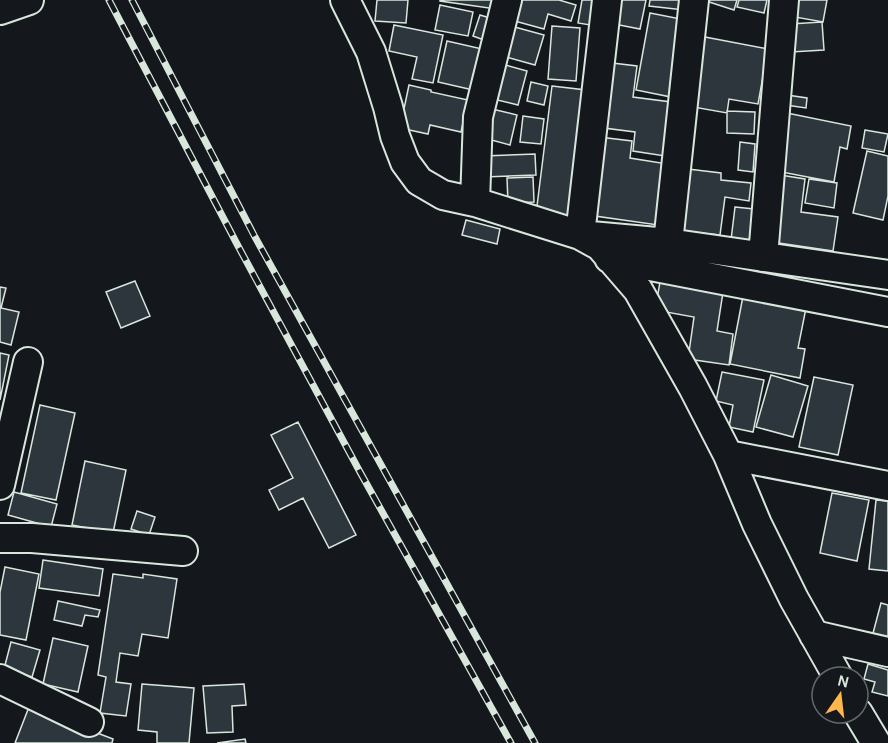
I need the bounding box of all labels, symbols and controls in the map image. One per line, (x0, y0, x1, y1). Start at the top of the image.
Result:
north arrow (810, 665, 870, 725)
text: N (836, 670, 851, 692)

